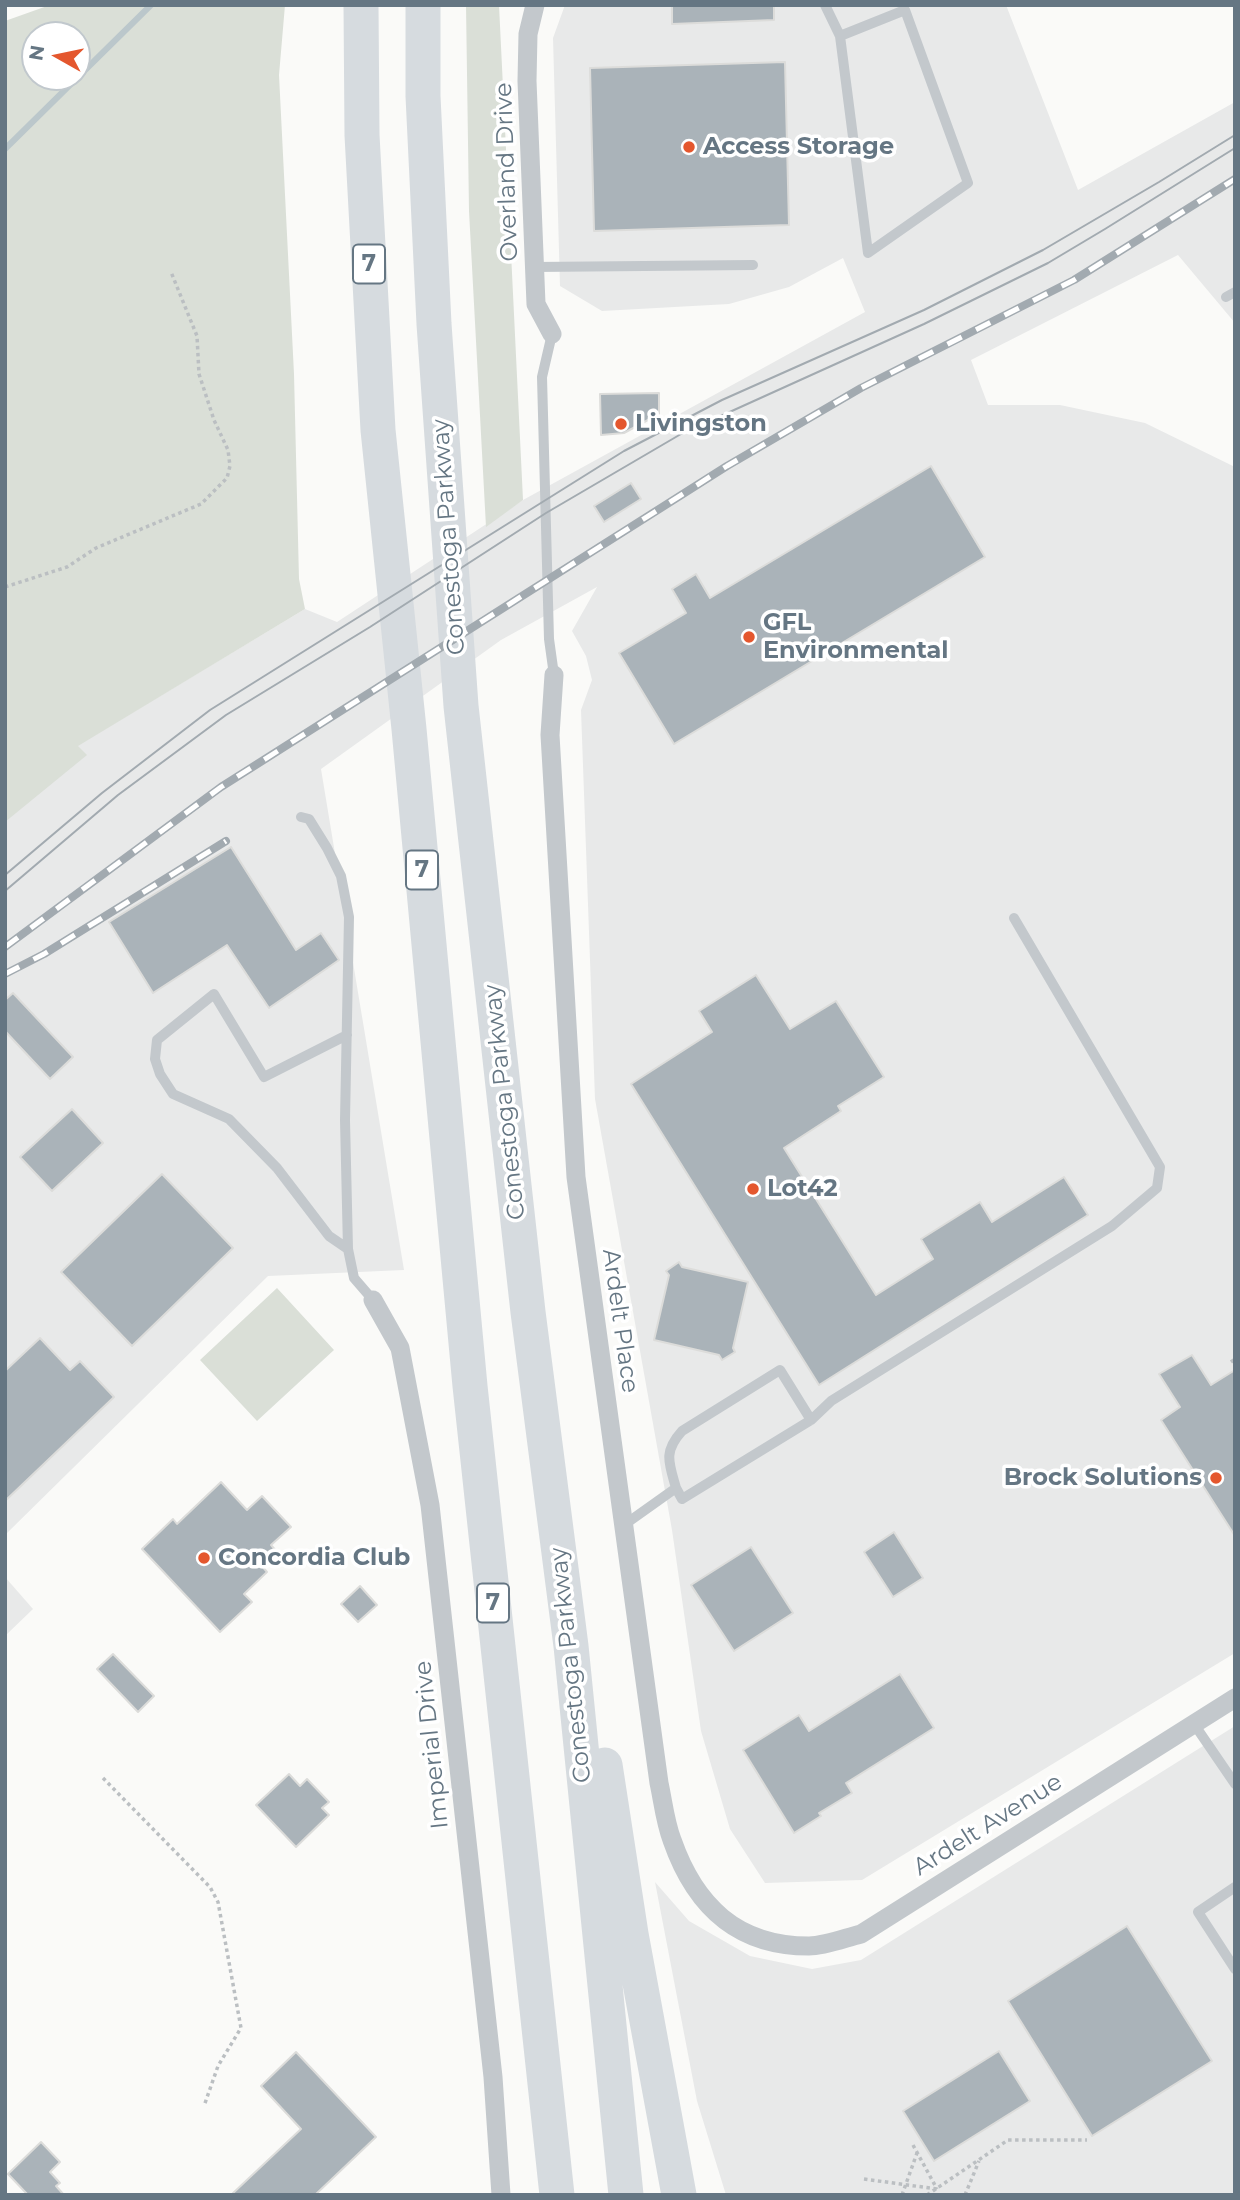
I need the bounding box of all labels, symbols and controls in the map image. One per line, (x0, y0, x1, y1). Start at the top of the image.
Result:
north arrow (21, 21, 91, 91)
text: N (24, 44, 49, 62)
street label: Overland Drive (489, 82, 525, 262)
place label: Access Storage (703, 133, 894, 161)
marker: Access Storage (681, 139, 697, 155)
road number: 7 (353, 244, 385, 284)
place label: Livingston (635, 410, 767, 438)
marker: Livingston (613, 416, 629, 432)
street label: Conestoga Parkway (426, 418, 472, 656)
place label: GFL Environmental (763, 609, 949, 665)
marker: GFL Environmental (741, 629, 757, 645)
road number: 7 (406, 850, 438, 890)
street label: Conestoga Parkway (478, 983, 532, 1221)
place label: Lot42 (767, 1175, 838, 1203)
marker: Lot42 (745, 1181, 761, 1197)
street label: Ardelt Place (596, 1247, 644, 1395)
place label: Brock Solutions (1004, 1464, 1202, 1492)
marker: Brock Solutions (1208, 1470, 1224, 1486)
place label: Concordia Club (218, 1544, 410, 1572)
street label: Conestoga Parkway (544, 1546, 598, 1784)
marker: Concordia Club (196, 1550, 212, 1566)
road number: 7 (477, 1584, 509, 1622)
street label: Imperial Drive (409, 1659, 455, 1831)
street label: Ardelt Avenue (908, 1768, 1068, 1882)

